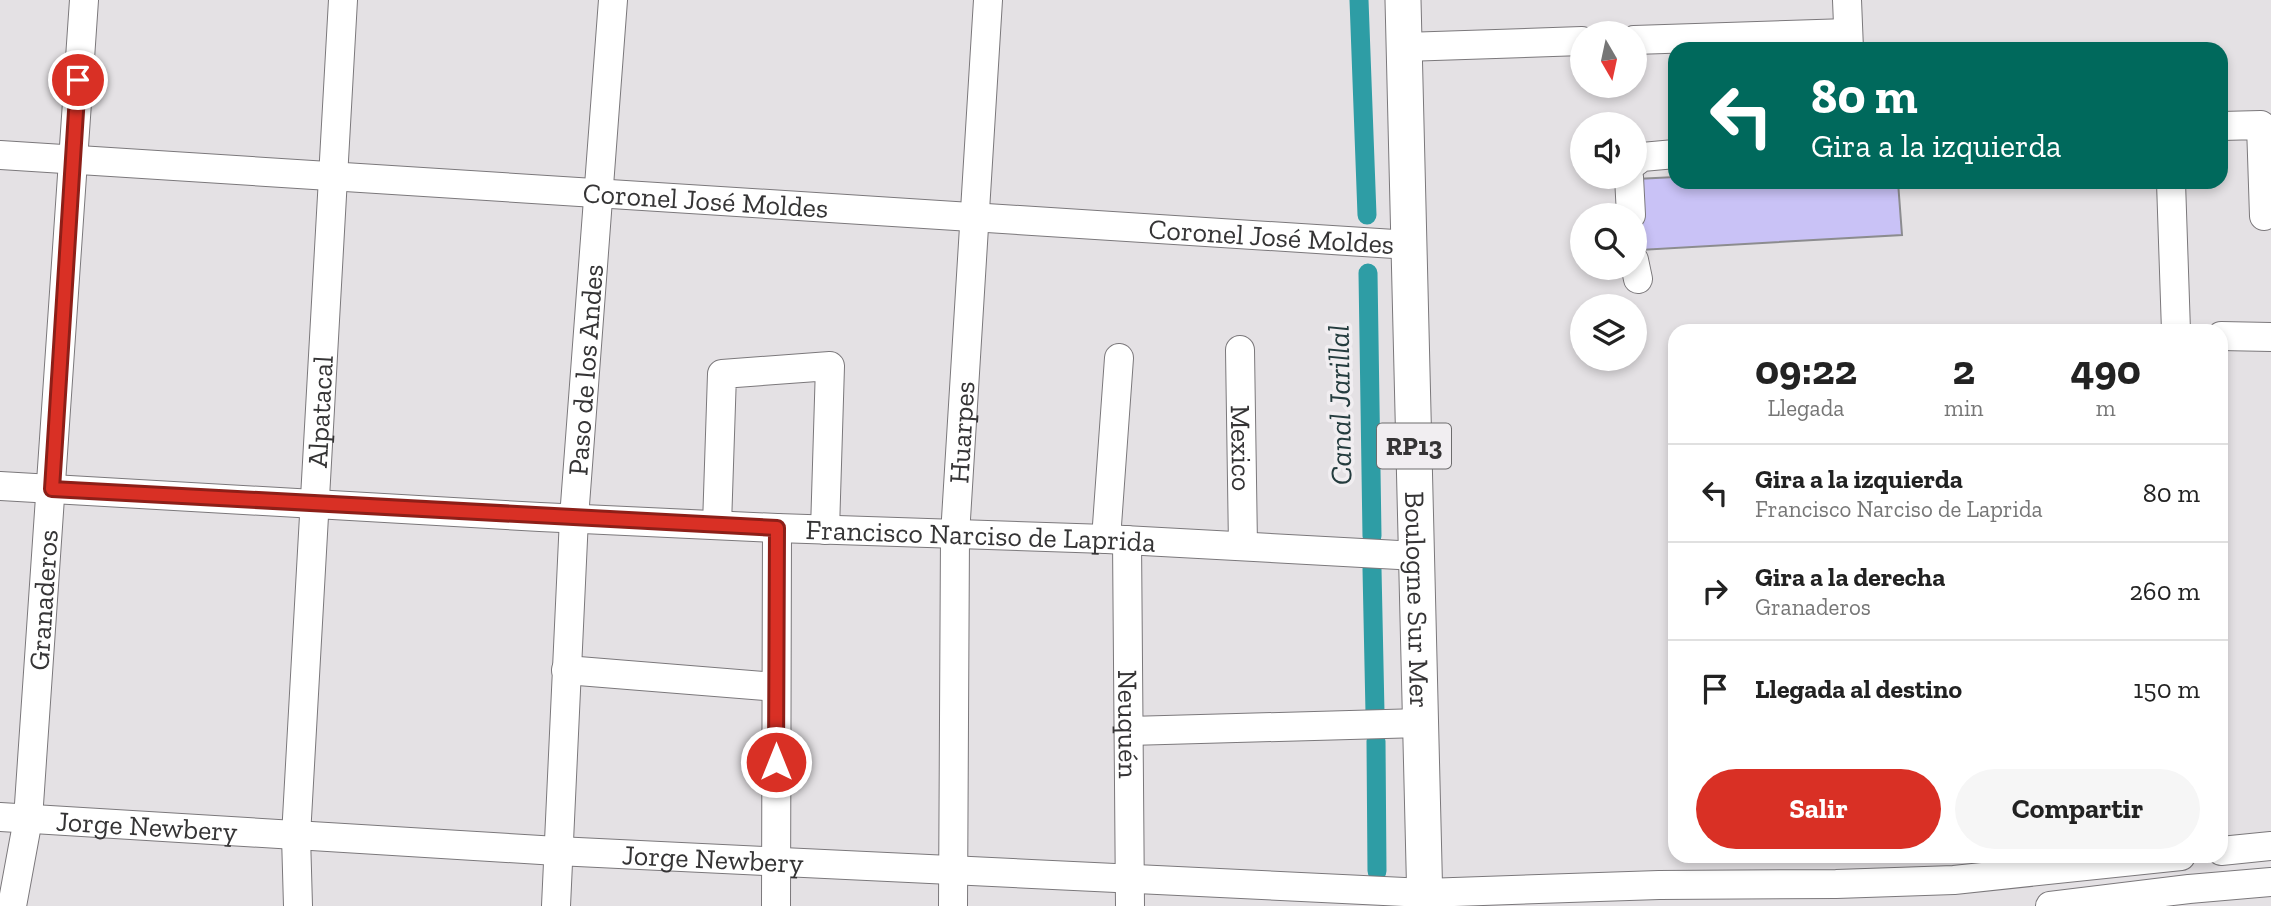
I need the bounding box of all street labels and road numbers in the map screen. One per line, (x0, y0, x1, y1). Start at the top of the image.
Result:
street label: Coronel José Moldes (582, 176, 829, 224)
street label: Coronel José Moldes (1148, 212, 1395, 260)
street label: Paso de los Andes (561, 263, 610, 477)
street label: Alpatacal (300, 355, 339, 469)
street label: Huarpes (942, 380, 981, 484)
street label: Mexico (1224, 404, 1259, 491)
road number: RP13 (1377, 424, 1451, 468)
street label: Boulogne Sur Mer (1398, 491, 1437, 709)
street label: Francisco Narciso de Laprida (805, 512, 1157, 558)
street label: Granaderos (22, 528, 64, 672)
street label: Neuquén (1112, 669, 1145, 779)
street label: Jorge Newbery (55, 804, 239, 848)
street label: Jorge Newbery (621, 838, 805, 879)

